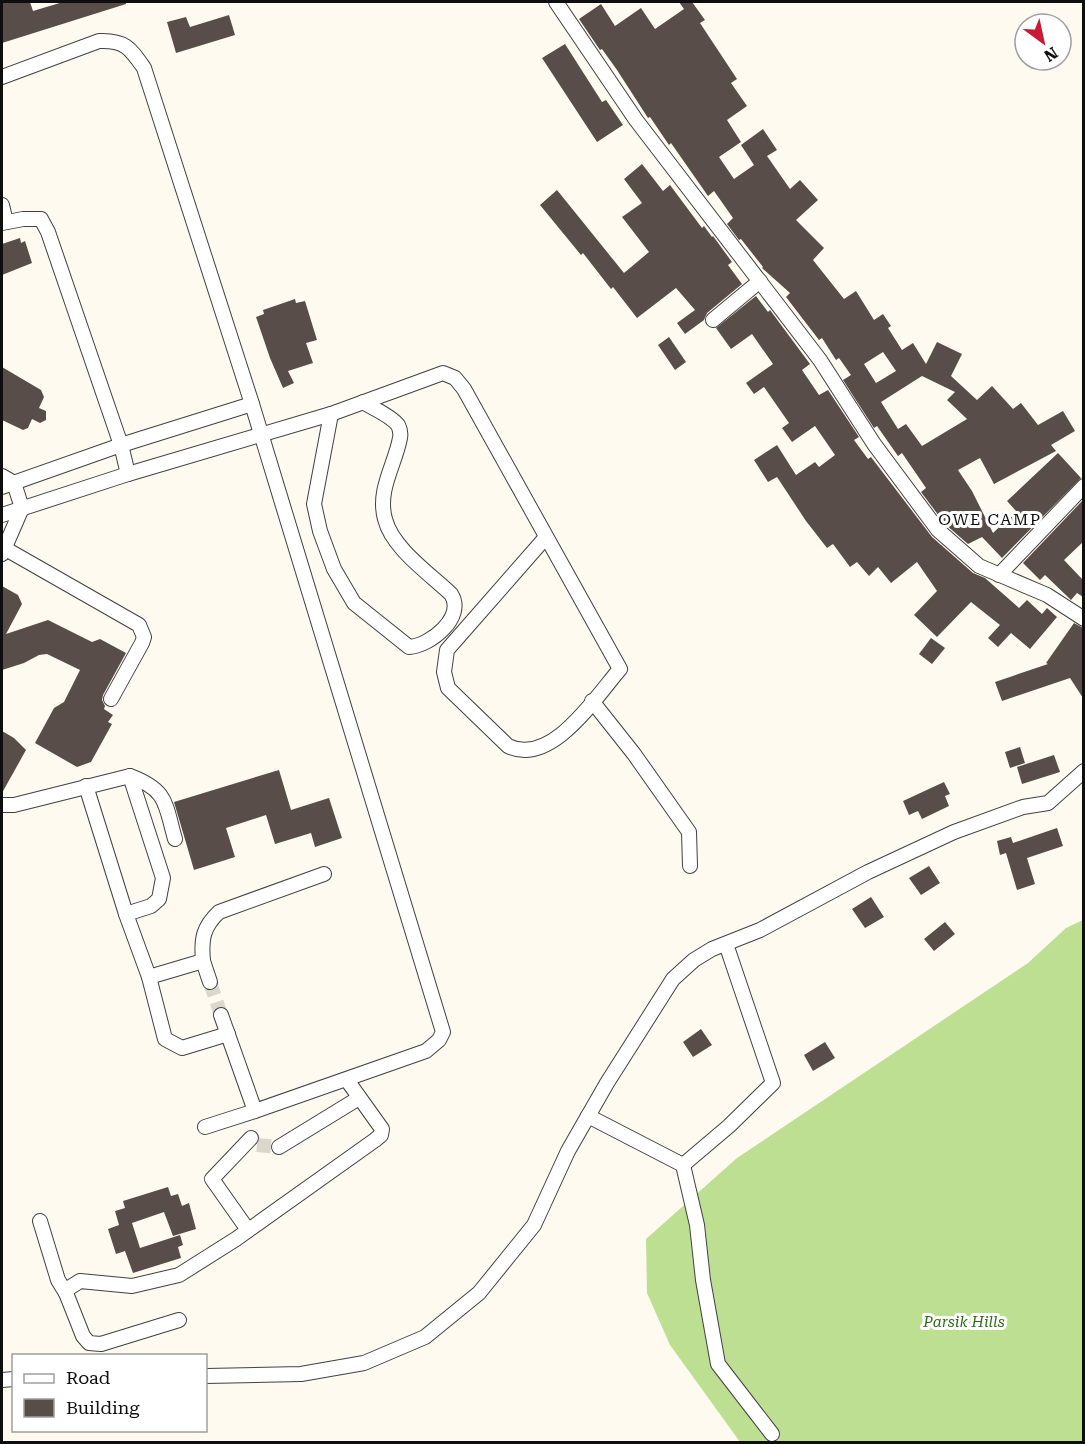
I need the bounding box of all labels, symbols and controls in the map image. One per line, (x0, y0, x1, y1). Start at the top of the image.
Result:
north arrow (1013, 12, 1073, 72)
text: N (1041, 43, 1061, 65)
district label: OWE CAMP (938, 510, 1042, 529)
park label: Parsik Hills (922, 1313, 1005, 1331)
legend (12, 1354, 207, 1432)
text: Road (66, 1367, 111, 1388)
text: Building (66, 1397, 140, 1418)

